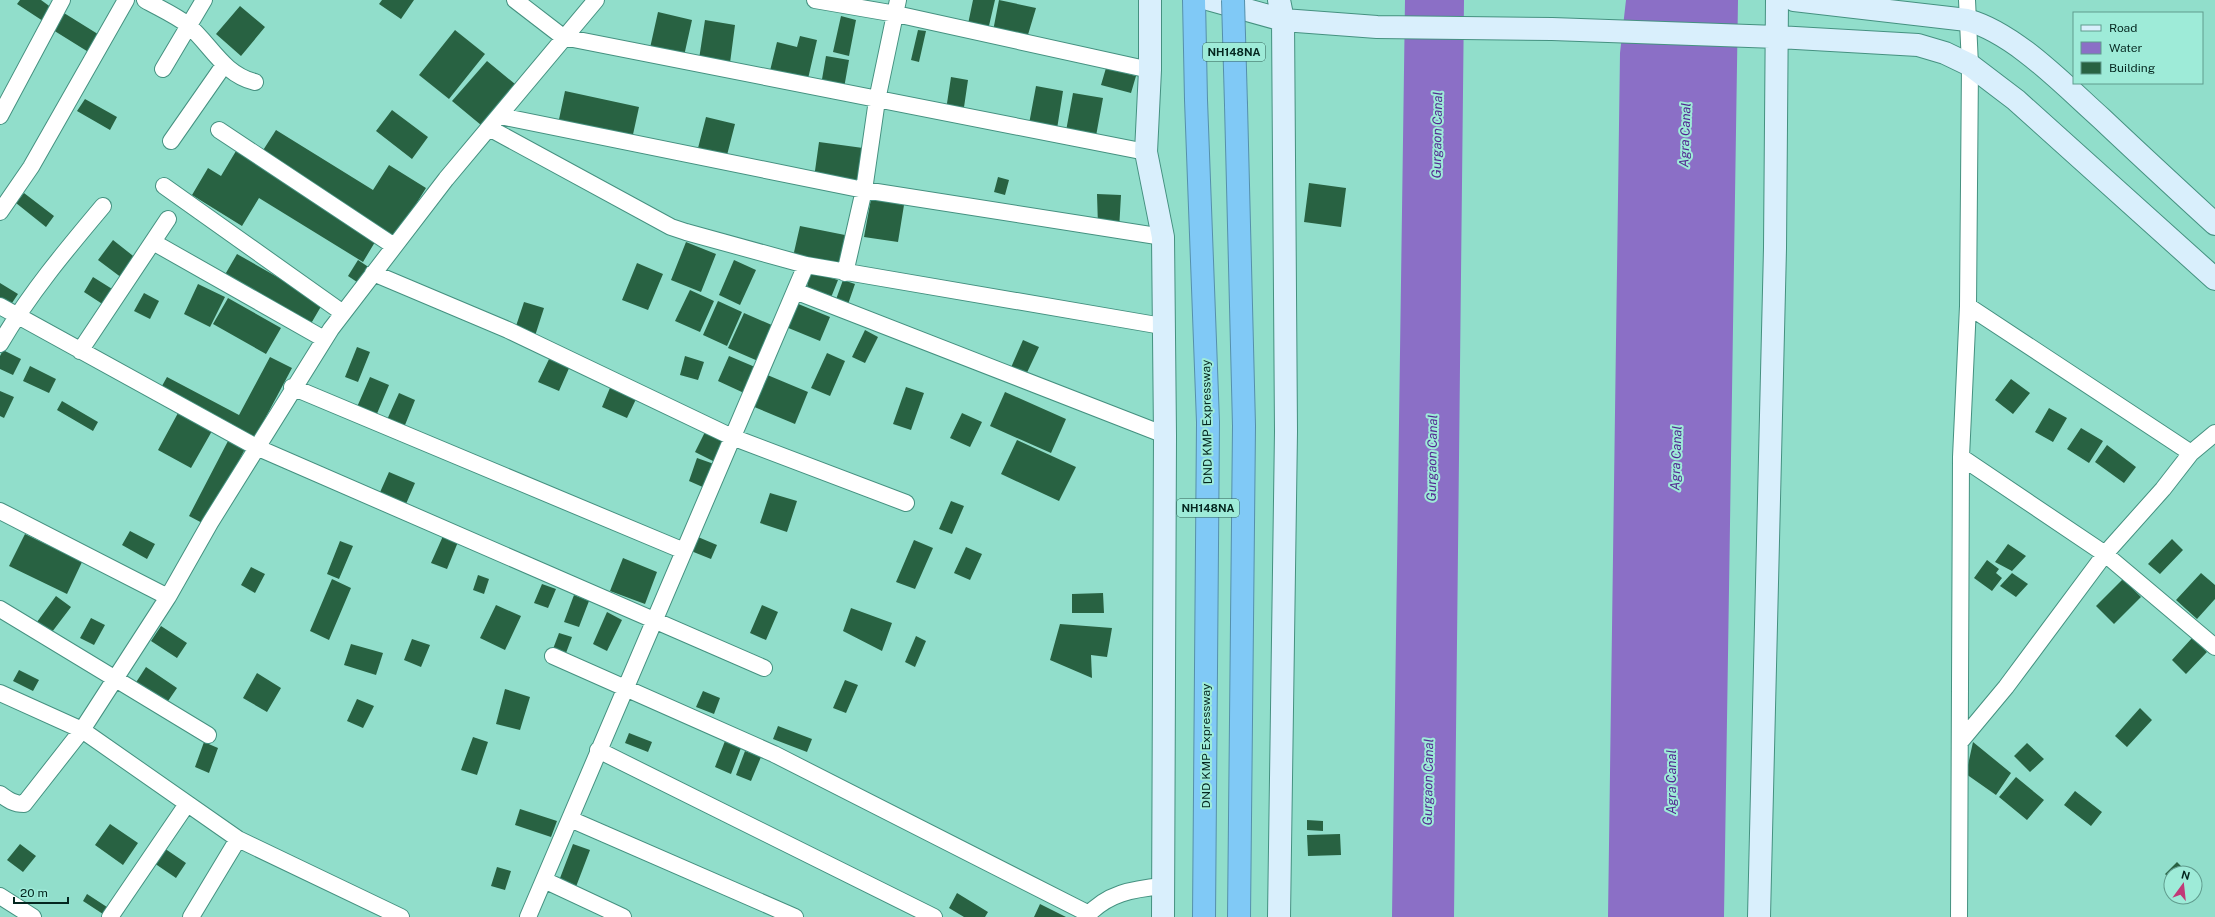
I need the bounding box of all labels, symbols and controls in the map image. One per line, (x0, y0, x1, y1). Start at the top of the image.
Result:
legend (2073, 12, 2203, 84)
text: Road (2109, 21, 2137, 35)
text: Water (2109, 41, 2143, 55)
road number: NH148NA (1203, 43, 1265, 61)
text: Building (2109, 61, 2155, 75)
water label: Gurgaon Canal (1429, 91, 1445, 178)
water label: Agra Canal (1676, 102, 1694, 168)
street label: DND KMP Expressway (1199, 359, 1215, 484)
water label: Gurgaon Canal (1424, 414, 1440, 501)
water label: Agra Canal (1667, 425, 1685, 491)
road number: NH148NA (1177, 499, 1239, 517)
street label: DND KMP Expressway (1199, 683, 1213, 808)
water label: Gurgaon Canal (1420, 738, 1436, 825)
water label: Agra Canal (1664, 750, 1679, 814)
north arrow (2163, 865, 2203, 905)
text: N (2180, 868, 2191, 882)
scale bar (14, 879, 68, 905)
text: 20 m (20, 886, 48, 900)

